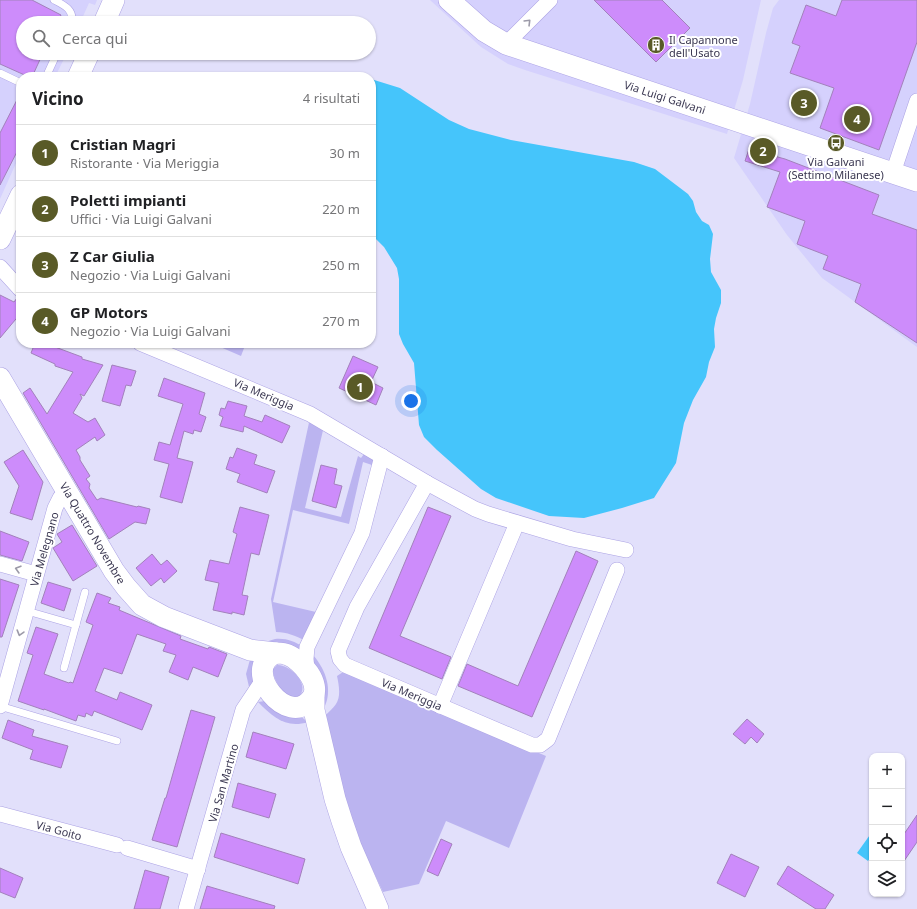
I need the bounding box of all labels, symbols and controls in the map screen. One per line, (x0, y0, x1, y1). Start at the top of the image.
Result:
search box (16, 16, 376, 60)
one-way arrow (523, 19, 531, 27)
icon: search (30, 27, 52, 49)
text: Cerca qui (62, 28, 128, 48)
place label: Il Capannone dell'Usato (669, 32, 738, 60)
building icon: Il Capannone dell'Usato (646, 35, 666, 55)
street label: Via Luigi Galvani (622, 77, 708, 117)
text: Vicino (32, 87, 84, 110)
pin: 3 (791, 88, 817, 118)
text: 4 risultati (303, 89, 360, 107)
pin: 4 (844, 104, 870, 134)
bus stop icon: Via Galvani (Settimo Milanese) (826, 133, 846, 153)
text: Cristian Magri (70, 134, 176, 154)
pin: 2 (750, 136, 776, 166)
text: 1 (41, 144, 49, 162)
text: 30 m (330, 144, 360, 162)
text: Ristorante · Via Meriggia (70, 154, 219, 172)
place label: Via Galvani (Settimo Milanese) (788, 154, 884, 182)
text: Poletti impianti (70, 190, 186, 210)
text: 2 (41, 200, 49, 218)
text: 220 m (322, 200, 360, 218)
text: Uffici · Via Luigi Galvani (70, 210, 212, 228)
text: Z Car Giulia (70, 246, 155, 266)
text: 3 (41, 256, 49, 274)
text: 250 m (322, 256, 360, 274)
text: Negozio · Via Luigi Galvani (70, 266, 231, 284)
text: GP Motors (70, 302, 148, 322)
text: 4 (41, 312, 49, 330)
text: 270 m (322, 312, 360, 330)
text: Negozio · Via Luigi Galvani (70, 322, 231, 340)
pin: 1 (347, 372, 373, 402)
street label: Via Meriggia (231, 374, 297, 414)
your location (401, 391, 421, 411)
street label: Via Quattro Novembre (57, 479, 129, 587)
street label: Via Melegnano (26, 510, 62, 588)
one-way arrow (15, 565, 22, 574)
one-way arrow (17, 630, 25, 637)
street label: Via Meriggia (379, 674, 445, 714)
street label: Via San Martino (205, 742, 242, 824)
map controls (869, 753, 905, 897)
button: + (869, 753, 905, 789)
button: − (869, 789, 905, 825)
street label: Via Goito (35, 817, 84, 843)
button: locate (869, 825, 905, 861)
button: layers (869, 861, 905, 897)

